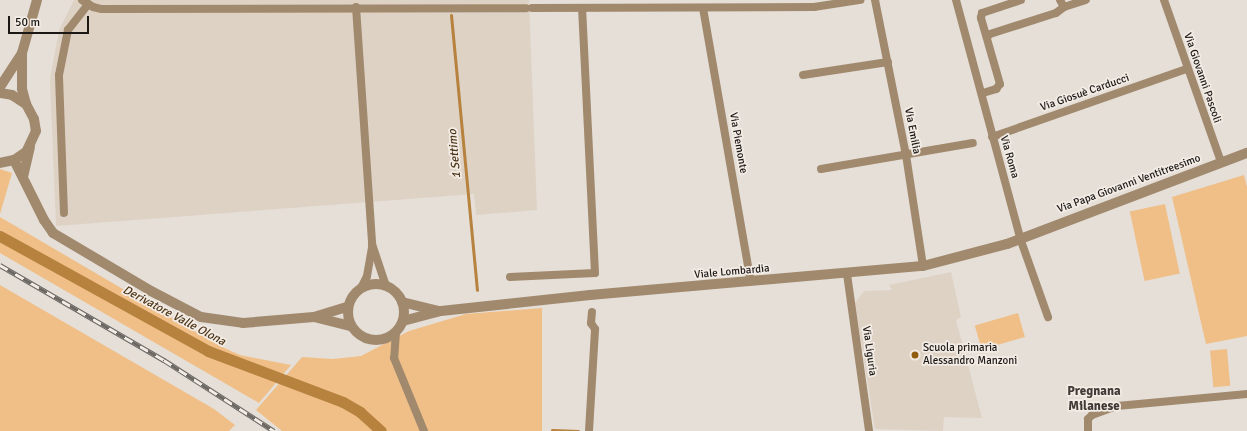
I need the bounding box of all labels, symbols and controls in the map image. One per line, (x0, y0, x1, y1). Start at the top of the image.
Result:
scale bar (10, 8, 91, 34)
text: 50 m (15, 15, 40, 30)
street label: Via Giovanni Pascoli (1180, 31, 1224, 125)
street label: Via Giosuè Carducci (1039, 72, 1131, 114)
street label: Via Emilia (901, 107, 923, 155)
street label: Via Piemonte (726, 111, 750, 175)
water label: 1 Settimo (446, 129, 464, 179)
street label: Via Roma (997, 134, 1021, 180)
street label: Via Papa Giovanni Ventitreesimo (1056, 152, 1202, 216)
street label: Viale Lombardia (694, 262, 770, 282)
water label: Derivatore Valle Olona (120, 283, 228, 349)
street label: Via Liguria (859, 325, 879, 377)
place label: Scuola primaria Alessandro Manzoni (923, 342, 1017, 368)
marker: Scuola primaria Alessandro Manzoni (910, 350, 920, 360)
district label: Pregnana Milanese (1067, 384, 1121, 415)

